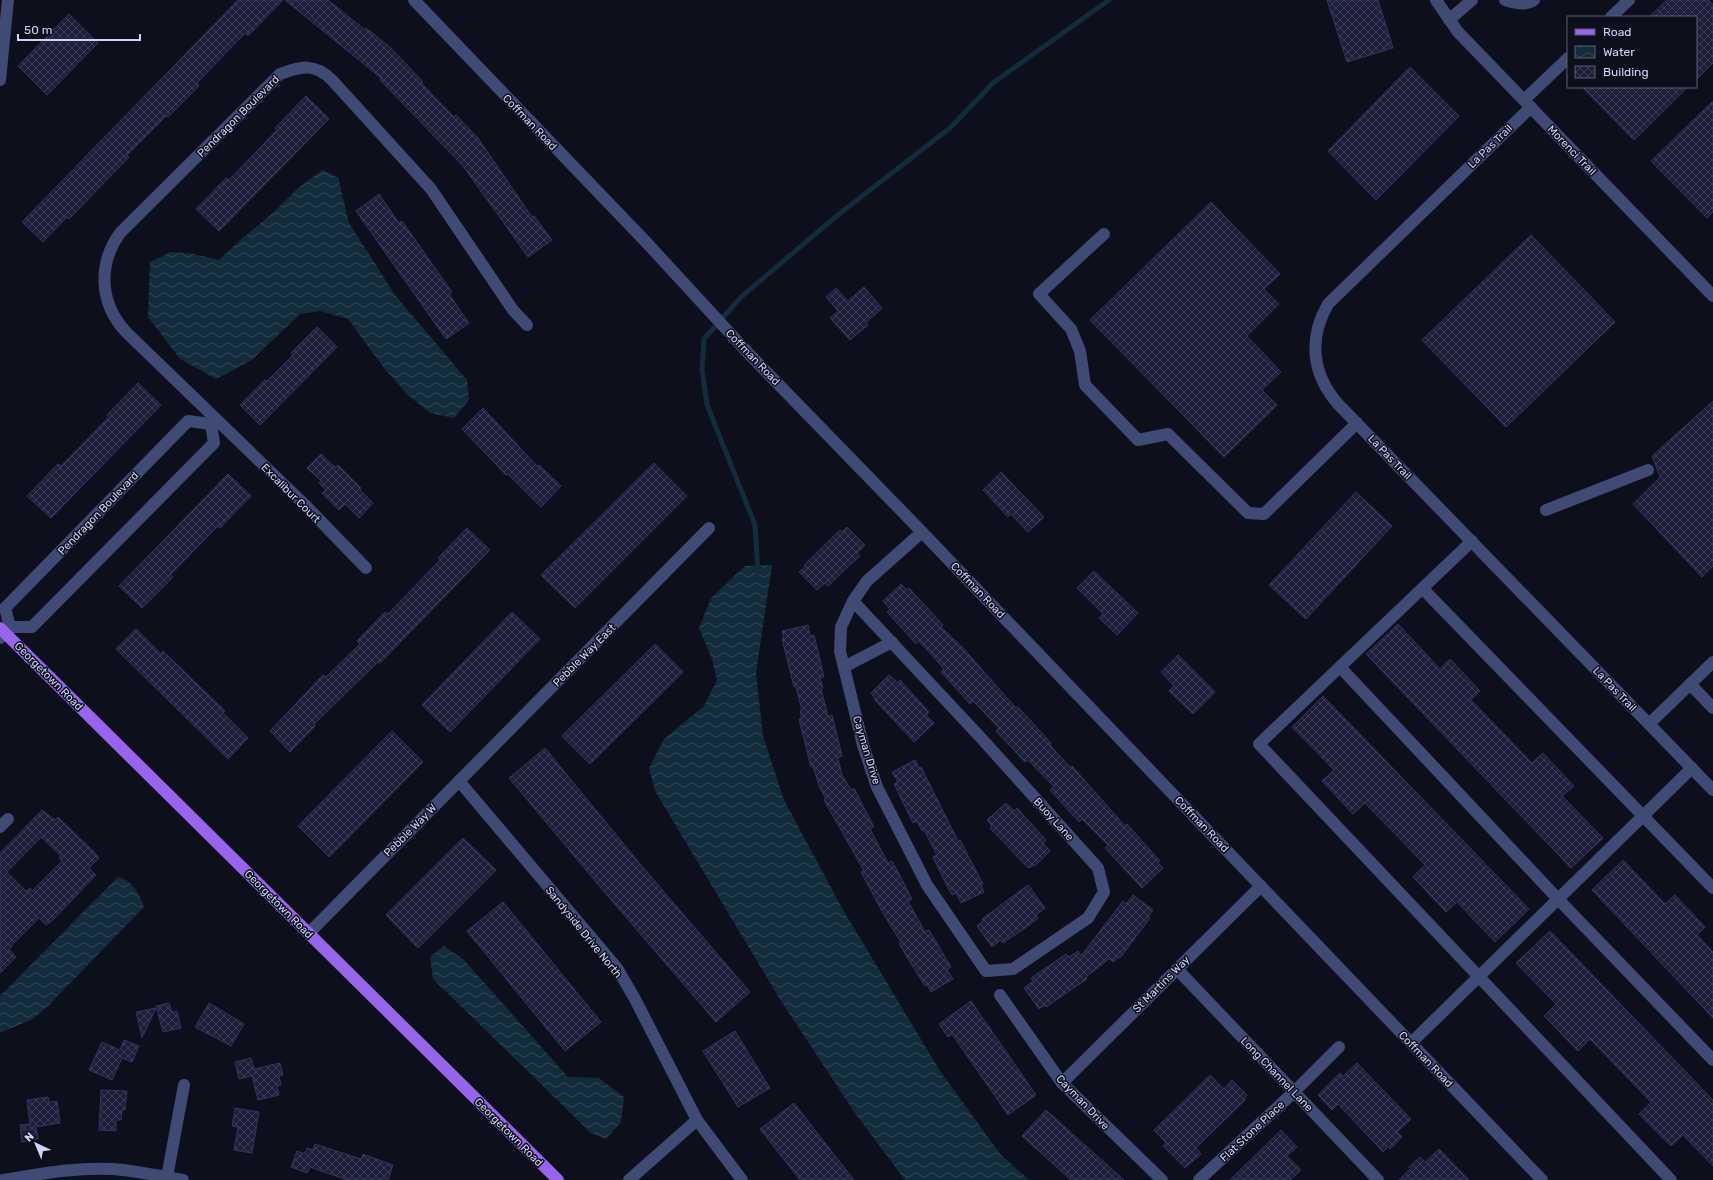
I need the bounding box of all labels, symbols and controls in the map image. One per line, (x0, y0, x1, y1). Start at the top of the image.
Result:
scale bar (18, 16, 140, 42)
legend (1567, 16, 1697, 88)
text: 50 m (24, 23, 52, 37)
text: Road (1603, 25, 1631, 39)
text: Water (1603, 45, 1635, 59)
text: Building (1603, 65, 1649, 79)
street label: Pendragon Boulevard (195, 73, 282, 160)
street label: Coffman Road (500, 92, 559, 153)
street label: La Pas Trail (1465, 122, 1515, 171)
street label: Morenci Trail (1545, 123, 1599, 178)
street label: Coffman Road (723, 327, 782, 388)
street label: La Pas Trail (1365, 432, 1414, 482)
street label: Excalibur Court (258, 461, 323, 526)
street label: Pendragon Boulevard (55, 469, 141, 558)
street label: Coffman Road (948, 560, 1007, 621)
street label: Pebble Way East (550, 621, 619, 689)
street label: Georgetown Road (12, 639, 86, 713)
street label: La Pas Trail (1590, 664, 1639, 714)
street label: Cayman Drive (850, 714, 883, 786)
street label: Coffman Road (1172, 794, 1231, 855)
street label: Buoy Lane (1031, 795, 1076, 844)
street label: Pebble Way W (381, 801, 440, 859)
street label: Georgetown Road (242, 867, 316, 941)
street label: Sandyside Drive North (543, 884, 625, 981)
street label: St Martins Way (1130, 953, 1193, 1016)
street label: Coffman Road (1396, 1029, 1455, 1090)
street label: Long Channel Lane (1238, 1034, 1315, 1114)
street label: Cayman Drive (1053, 1072, 1112, 1132)
street label: Georgetown Road (472, 1095, 546, 1169)
street label: Flat Stone Place (1218, 1098, 1287, 1164)
north arrow (16, 1124, 56, 1164)
text: N (22, 1130, 37, 1145)

